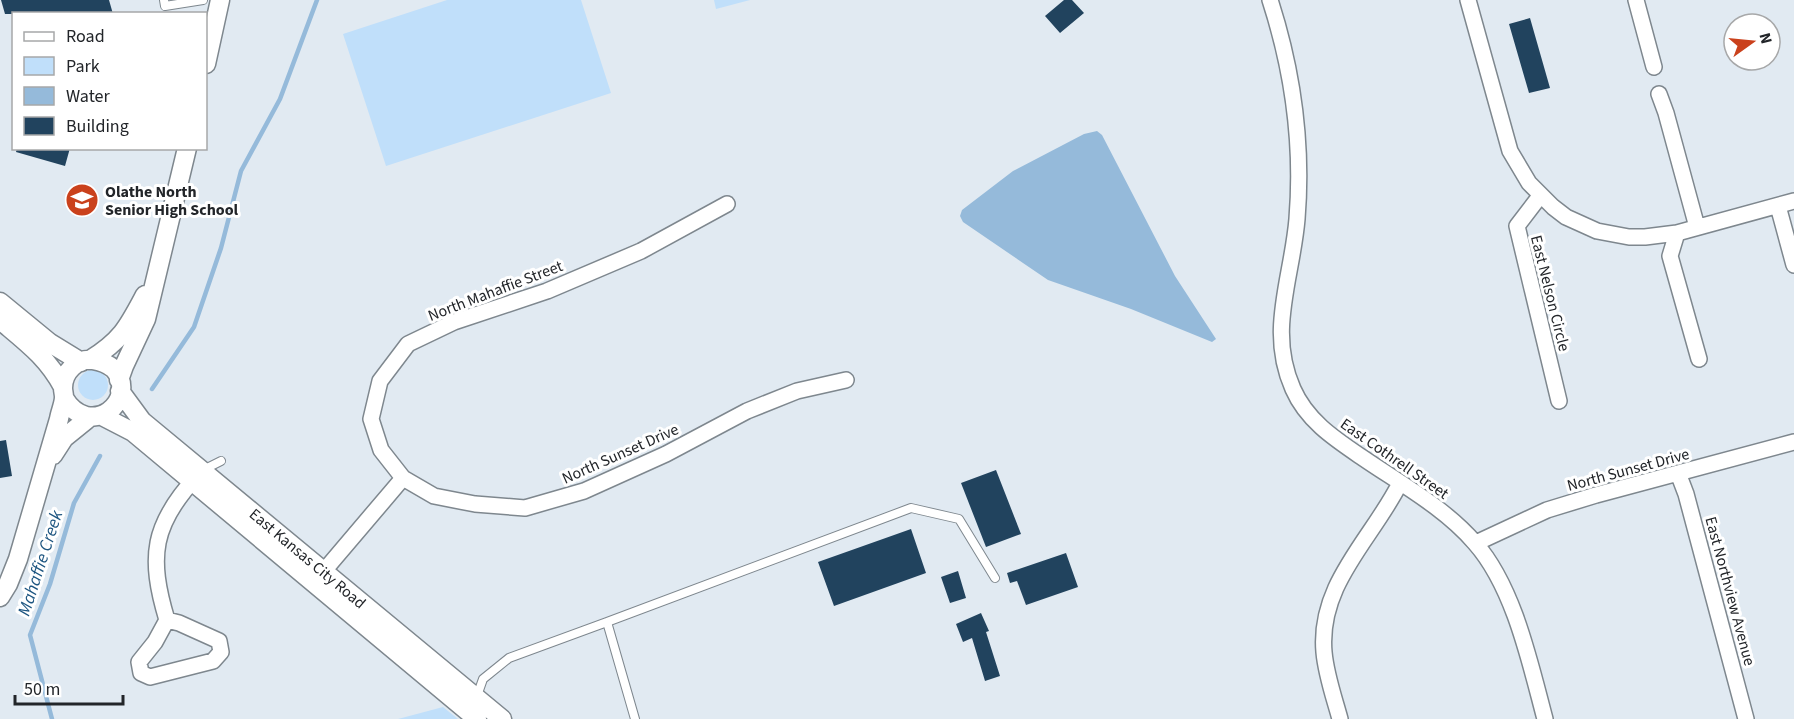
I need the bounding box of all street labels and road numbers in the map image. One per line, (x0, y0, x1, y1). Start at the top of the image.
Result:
street label: East Nelson Circle (1525, 233, 1575, 354)
street label: North Mahaffie Street (425, 255, 566, 327)
street label: East Cothrell Street (1336, 413, 1454, 505)
street label: North Sunset Drive (559, 418, 682, 490)
street label: North Sunset Drive (1565, 443, 1692, 497)
street label: East Kansas City Road (244, 504, 370, 614)
street label: East Northview Avenue (1700, 514, 1761, 668)

